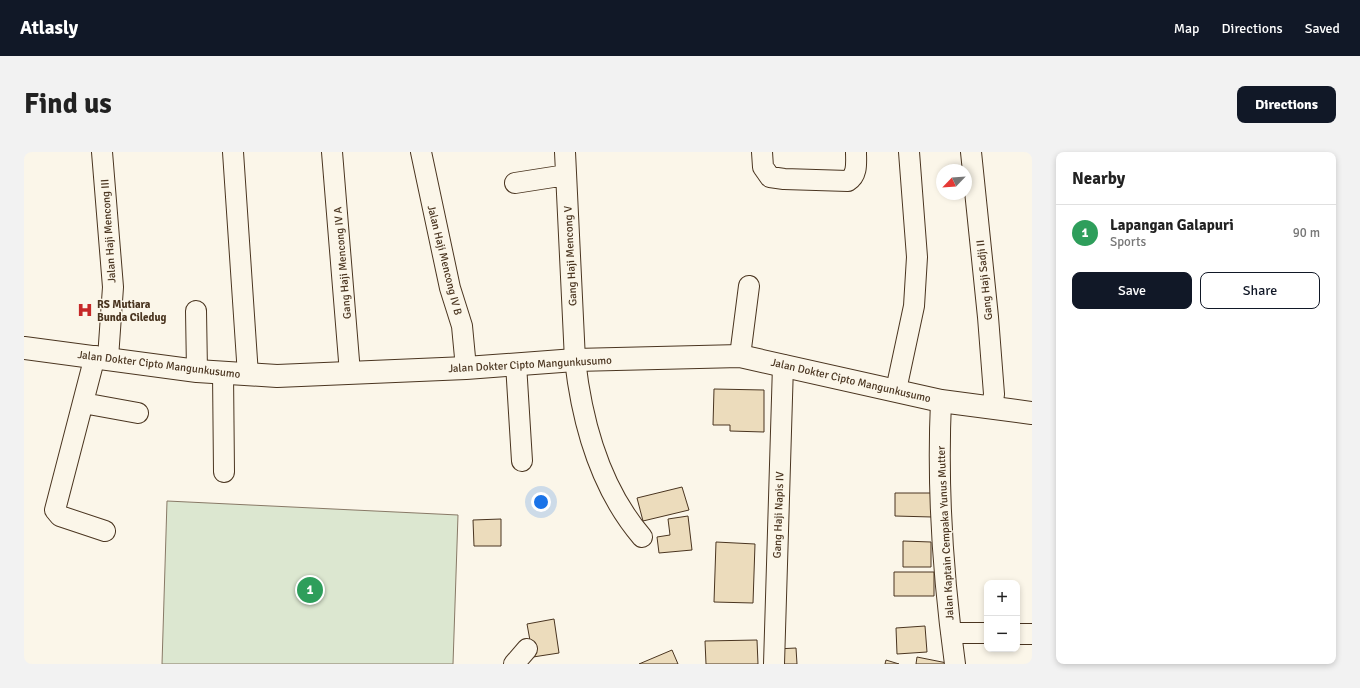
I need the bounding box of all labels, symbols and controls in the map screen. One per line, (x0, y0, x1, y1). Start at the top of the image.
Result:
text: Atlasly (20, 16, 78, 40)
text: Map (1174, 20, 1200, 37)
text: Directions (1222, 20, 1283, 37)
text: Saved (1305, 20, 1340, 37)
button: Directions (1237, 86, 1336, 123)
text: Find us (24, 87, 112, 121)
north arrow (936, 164, 972, 200)
text: Nearby (1072, 168, 1125, 189)
street label: Jalan Haji Mencong III (98, 179, 119, 283)
street label: Jalan Haji Mencong IV B (425, 204, 465, 317)
street label: Gang Haji Mencong V (561, 205, 580, 306)
street label: Gang Haji Mencong IV A (331, 206, 354, 320)
text: Lapangan Galapuri (1110, 216, 1234, 234)
text: 1 (1081, 225, 1089, 241)
text: 90 m (1293, 225, 1320, 241)
text: Sports (1110, 234, 1146, 250)
street label: Gang Haji Sadji II (974, 239, 995, 321)
button: Save (1072, 272, 1192, 309)
button: Share (1200, 272, 1320, 309)
place label: RS Mutiara Bunda Ciledug (97, 298, 167, 324)
hospital icon: RS Mutiara Bunda Ciledug (76, 301, 94, 319)
street label: Jalan Dokter Cipto Mangunkusumo (77, 348, 241, 381)
street label: Jalan Dokter Cipto Mangunkusumo (448, 354, 612, 375)
street label: Jalan Dokter Cipto Mangunkusumo (770, 356, 932, 405)
street label: Jalan Kaptain Cempaka Yunus Mutter (934, 446, 957, 620)
street label: Gang Haji Napis IV (770, 471, 787, 559)
your location (531, 492, 551, 512)
pin: 1 (297, 575, 323, 605)
map controls (984, 580, 1020, 652)
button: + (984, 580, 1020, 616)
button: − (984, 616, 1020, 652)

